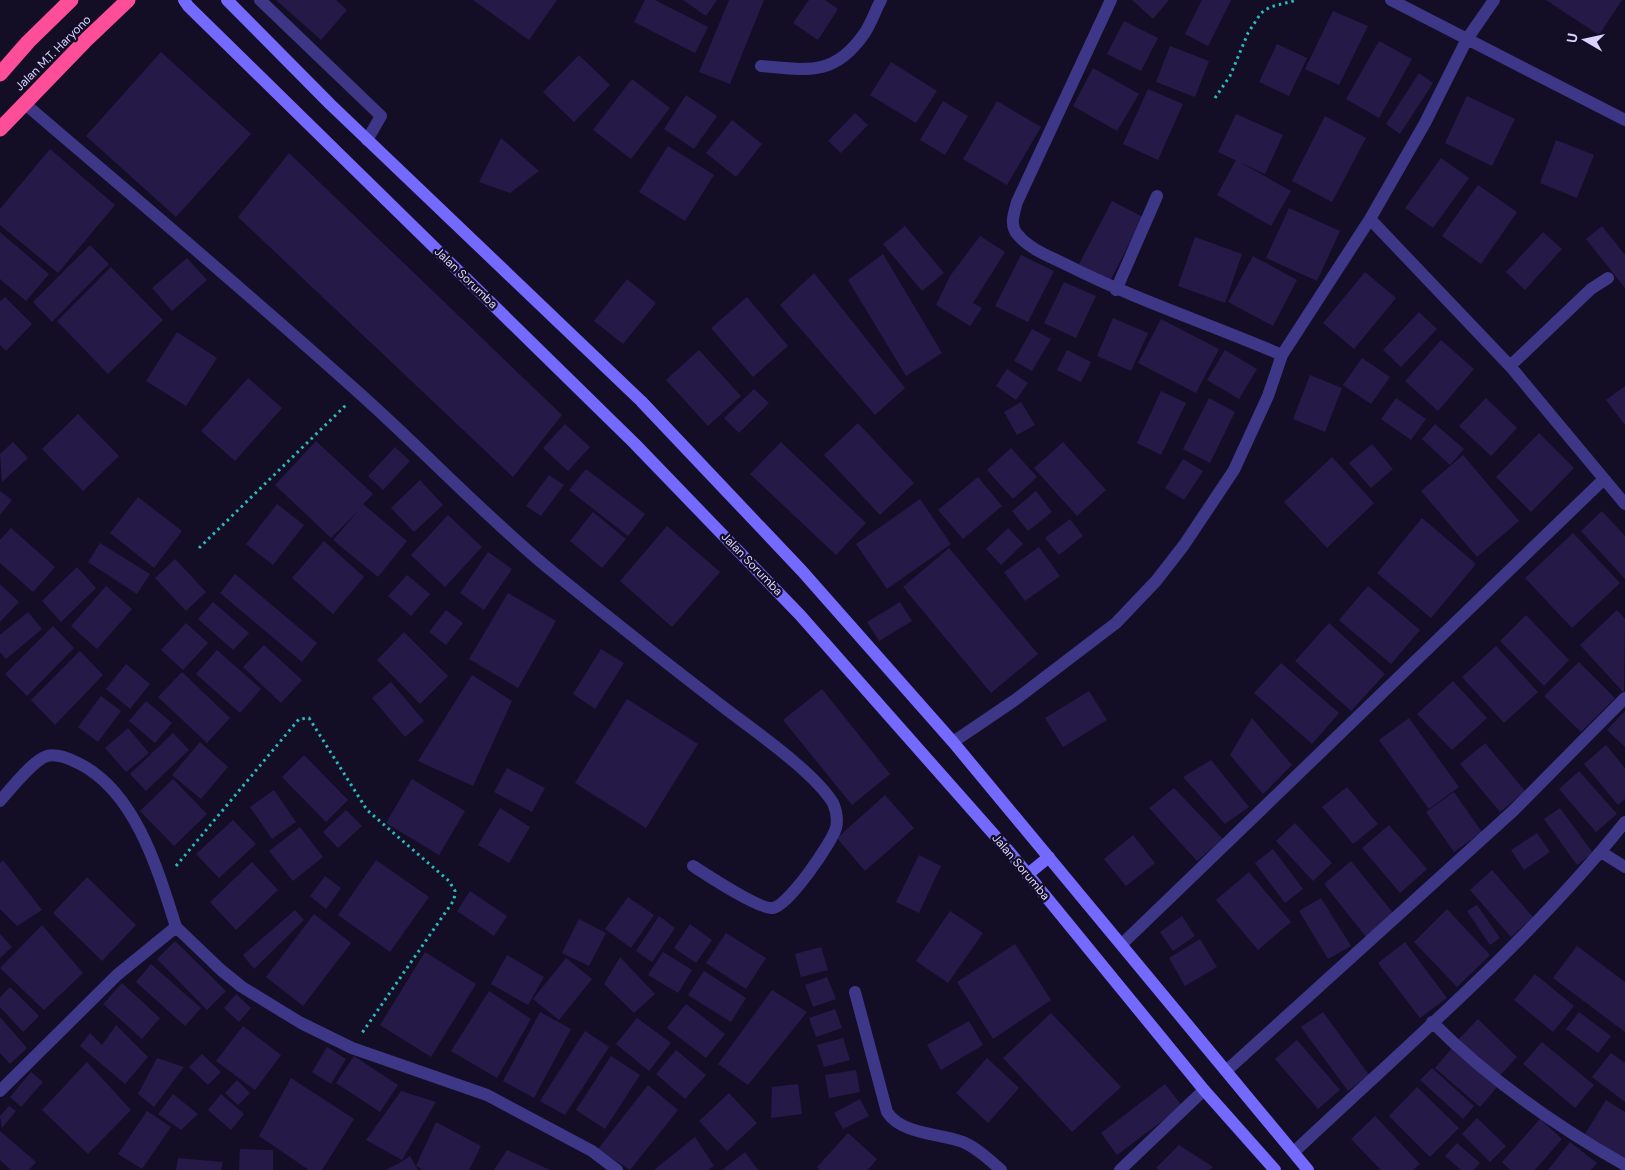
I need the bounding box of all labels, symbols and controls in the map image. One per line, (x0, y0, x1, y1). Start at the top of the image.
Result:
street label: Jalan M.T. Haryono (12, 12, 94, 94)
north arrow (1560, 15, 1610, 65)
text: U (1563, 32, 1582, 44)
street label: Jalan Sorumba (431, 244, 501, 312)
street label: Jalan Sorumba (718, 529, 786, 599)
street label: Jalan Sorumba (989, 830, 1053, 904)

